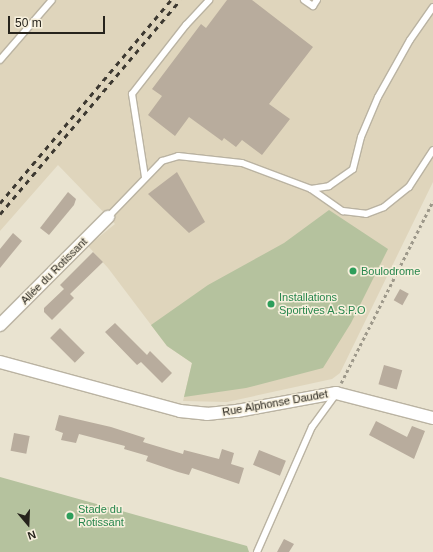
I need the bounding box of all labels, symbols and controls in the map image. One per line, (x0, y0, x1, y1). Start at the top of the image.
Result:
scale bar (10, 8, 107, 34)
text: 50 m (15, 16, 42, 30)
street label: Allée du Rotissant (18, 235, 90, 307)
place label: Boulodrome (361, 264, 420, 278)
marker: Boulodrome (348, 266, 358, 276)
place label: Installations Sportives A.S.P.O (279, 291, 366, 317)
marker: Installations Sportives A.S.P.O (266, 299, 276, 309)
street label: Rue Alphonse Daudet (221, 387, 329, 419)
place label: Stade du Rotissant (78, 503, 124, 529)
north arrow (8, 504, 48, 544)
marker: Stade du Rotissant (65, 511, 75, 521)
text: N (26, 528, 38, 542)

